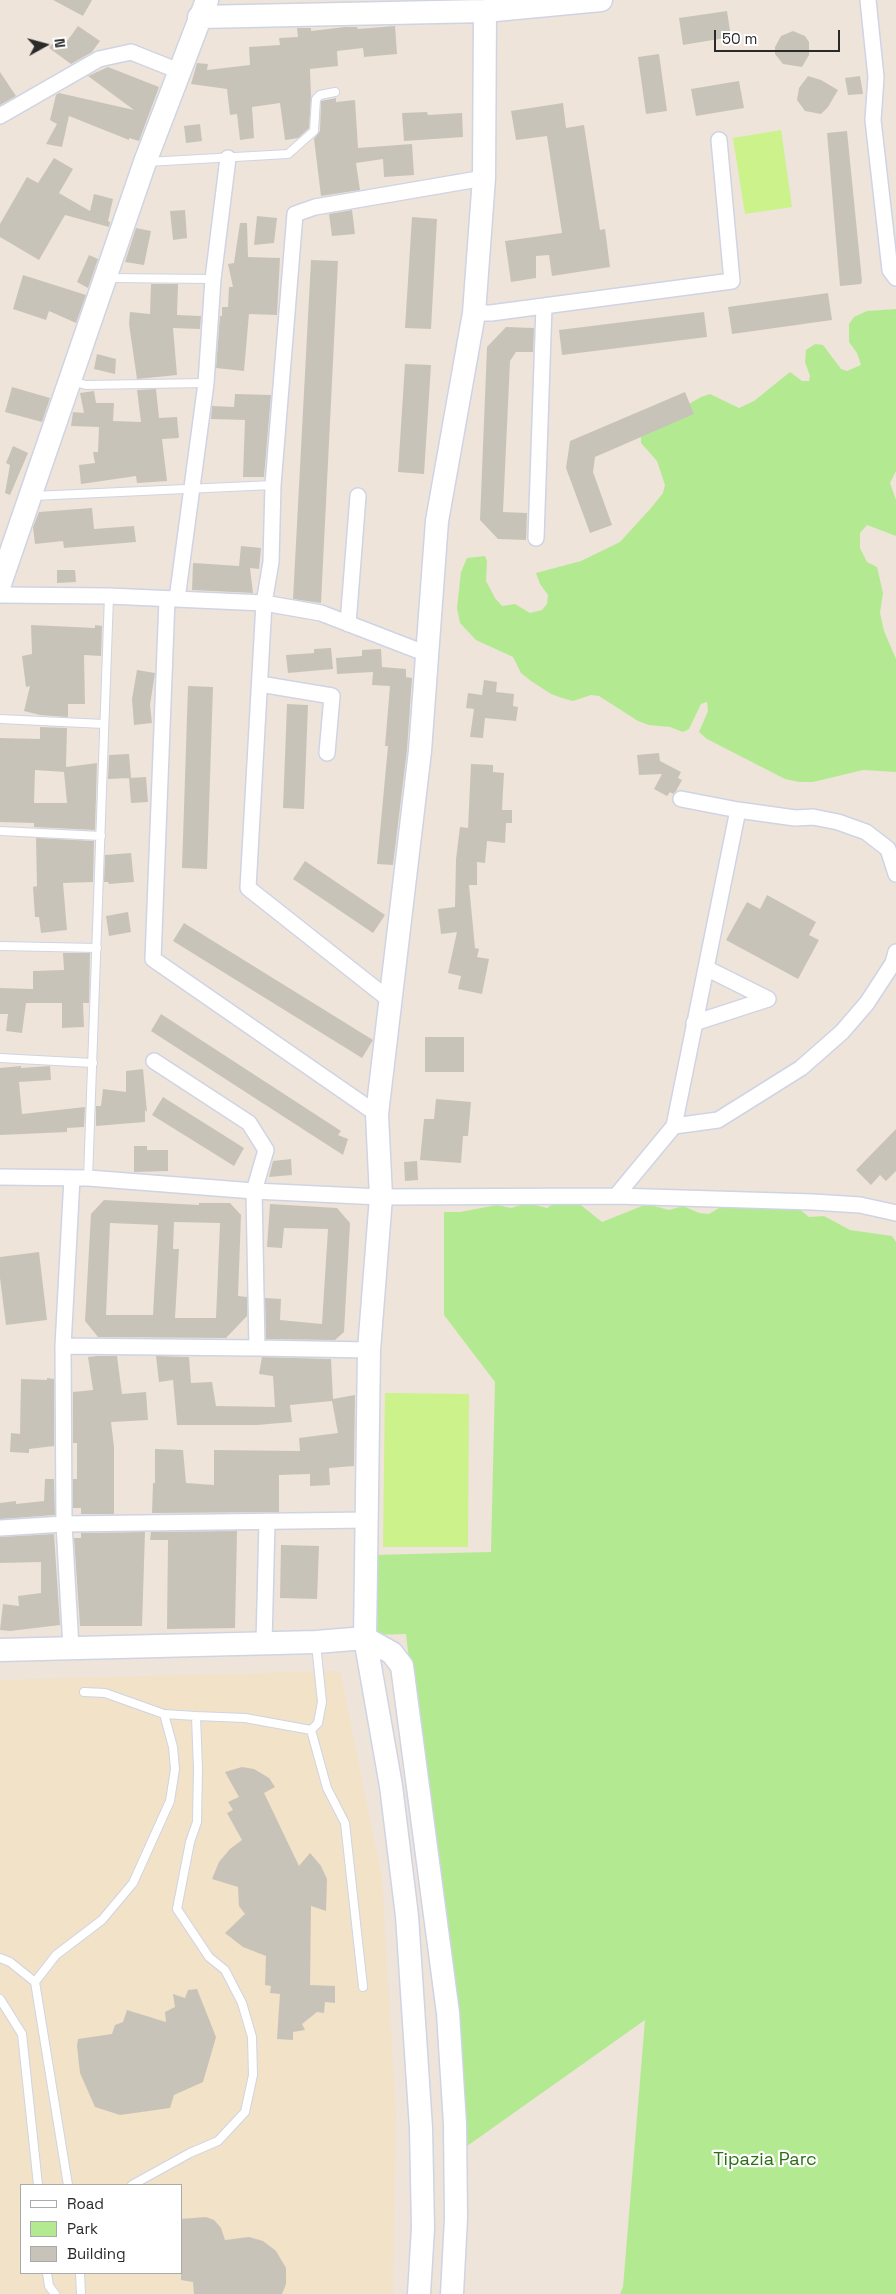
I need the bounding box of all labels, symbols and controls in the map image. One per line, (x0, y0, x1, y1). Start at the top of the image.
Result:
north arrow (20, 20, 70, 70)
scale bar (716, 20, 842, 52)
text: 50 m (722, 29, 757, 48)
text: N (50, 37, 69, 49)
park label: Tipazia Parc (713, 2149, 817, 2171)
legend (20, 2184, 182, 2274)
text: Road (67, 2194, 104, 2213)
text: Park (67, 2219, 98, 2238)
text: Building (67, 2244, 126, 2263)

